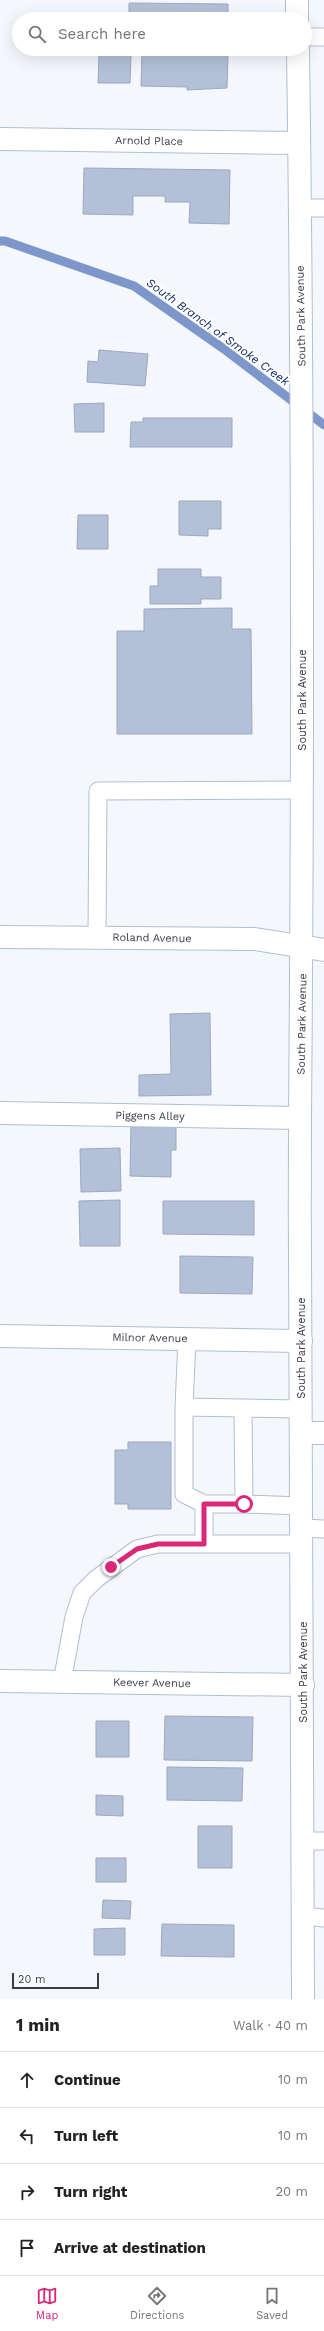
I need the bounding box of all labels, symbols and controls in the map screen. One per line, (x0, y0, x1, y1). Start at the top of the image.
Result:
search box (12, 12, 312, 56)
icon: search (26, 23, 48, 45)
text: Search here (58, 25, 146, 43)
street label: Arnold Place (115, 134, 183, 148)
street label: South Park Avenue (294, 265, 308, 367)
water label: South Branch of Smoke Creek (144, 275, 293, 389)
street label: South Park Avenue (296, 649, 309, 751)
street label: Roland Avenue (112, 931, 192, 945)
street label: South Park Avenue (295, 973, 309, 1075)
street label: Piggens Alley (115, 1109, 185, 1123)
street label: South Park Avenue (295, 1297, 308, 1399)
street label: Milnor Avenue (112, 1331, 188, 1345)
route start (235, 1495, 253, 1513)
route end (102, 1558, 120, 1576)
street label: South Park Avenue (297, 1621, 310, 1723)
street label: Keever Avenue (113, 1676, 191, 1690)
scale bar (12, 1971, 99, 1990)
text: 20 m (18, 1973, 46, 1986)
text: 1 min (16, 2015, 60, 2035)
text: Walk · 40 m (233, 2018, 308, 2033)
icon: ahead (16, 2069, 38, 2091)
text: Continue (54, 2071, 121, 2089)
text: 10 m (278, 2072, 308, 2087)
icon: left (16, 2125, 38, 2147)
text: Turn left (54, 2127, 118, 2145)
text: 10 m (278, 2128, 308, 2143)
icon: right (16, 2181, 38, 2203)
text: Turn right (54, 2183, 127, 2201)
text: 20 m (276, 2184, 308, 2199)
icon: arrive (16, 2237, 38, 2259)
text: Arrive at destination (54, 2239, 206, 2257)
tab: Map (36, 2285, 58, 2322)
tab: Directions (130, 2285, 184, 2322)
tab: Saved (256, 2285, 288, 2322)

